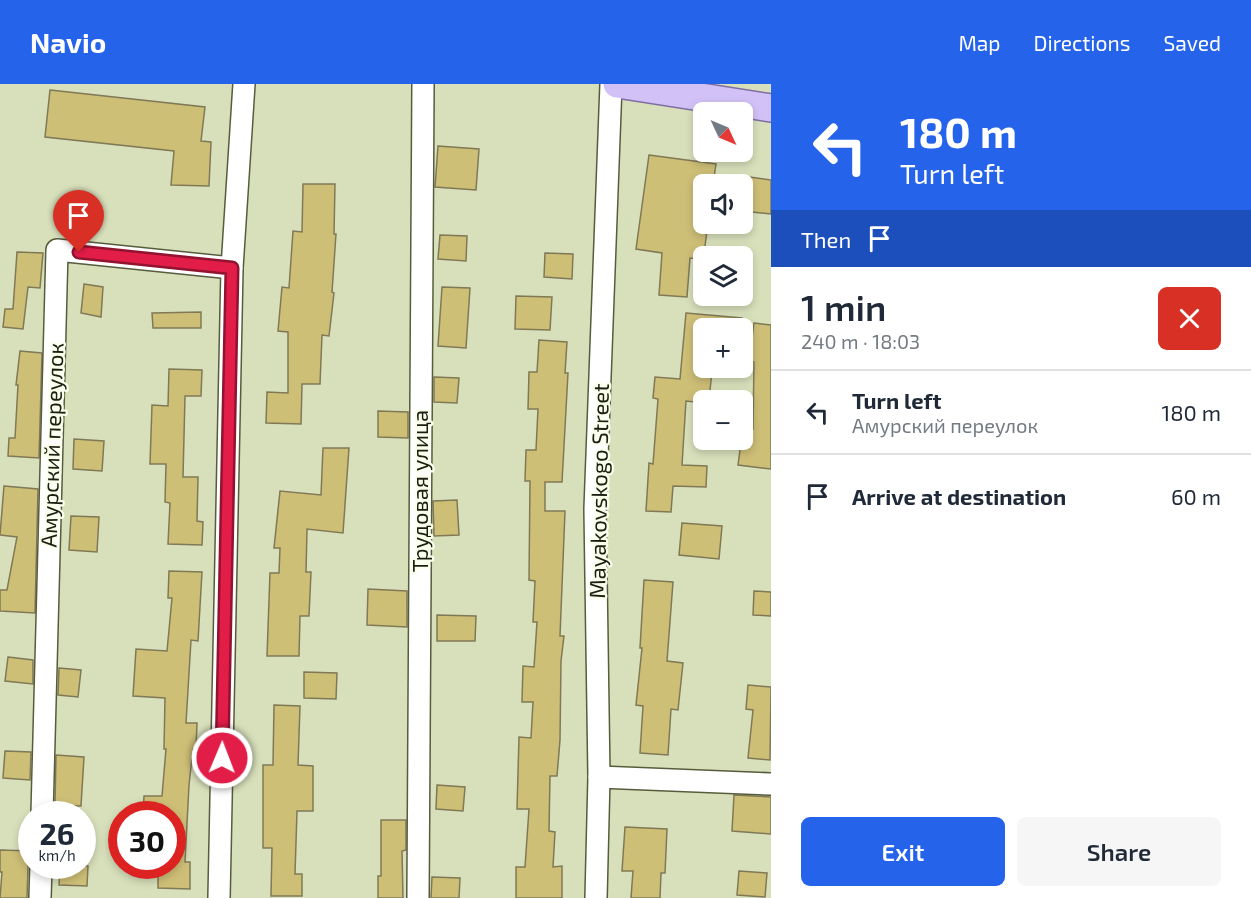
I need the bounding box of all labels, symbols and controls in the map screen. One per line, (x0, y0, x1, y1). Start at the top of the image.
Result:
text: Navio (30, 25, 106, 59)
text: Map (958, 30, 1001, 55)
text: Directions (1034, 30, 1130, 55)
text: Saved (1163, 30, 1221, 55)
north arrow (693, 102, 753, 162)
map controls (693, 102, 753, 450)
text: 180 m (900, 106, 1017, 156)
icon: left (801, 108, 879, 186)
text: Turn left (900, 157, 1004, 189)
button: sound (693, 174, 753, 234)
pin (53, 190, 104, 252)
icon: arrive (62, 199, 95, 232)
icon: arrive (863, 222, 896, 255)
text: Then (801, 226, 851, 252)
button: layers (693, 246, 753, 306)
text: 1 min (801, 285, 886, 328)
button: close (1158, 287, 1221, 350)
button: + (693, 318, 753, 378)
text: 240 m · 18:03 (801, 329, 920, 353)
street label: Амурский переулок (34, 342, 69, 548)
street label: Mayakovskogo Street (583, 383, 613, 599)
text: Turn left (852, 387, 941, 413)
button: − (693, 390, 753, 450)
icon: left (801, 396, 834, 429)
text: 180 m (1161, 399, 1221, 425)
street label: Трудовая улица (406, 410, 433, 572)
text: Амурский переулок (852, 413, 1038, 437)
icon: arrive (801, 480, 834, 513)
text: Arrive at destination (852, 483, 1066, 509)
text: 60 m (1171, 483, 1221, 509)
position arrow (190, 726, 254, 790)
speed limit sign: 30 (108, 801, 186, 879)
text: 26 (39, 815, 75, 851)
button: Exit (801, 817, 1005, 886)
button: Share (1017, 817, 1221, 886)
text: km/h (38, 846, 76, 864)

